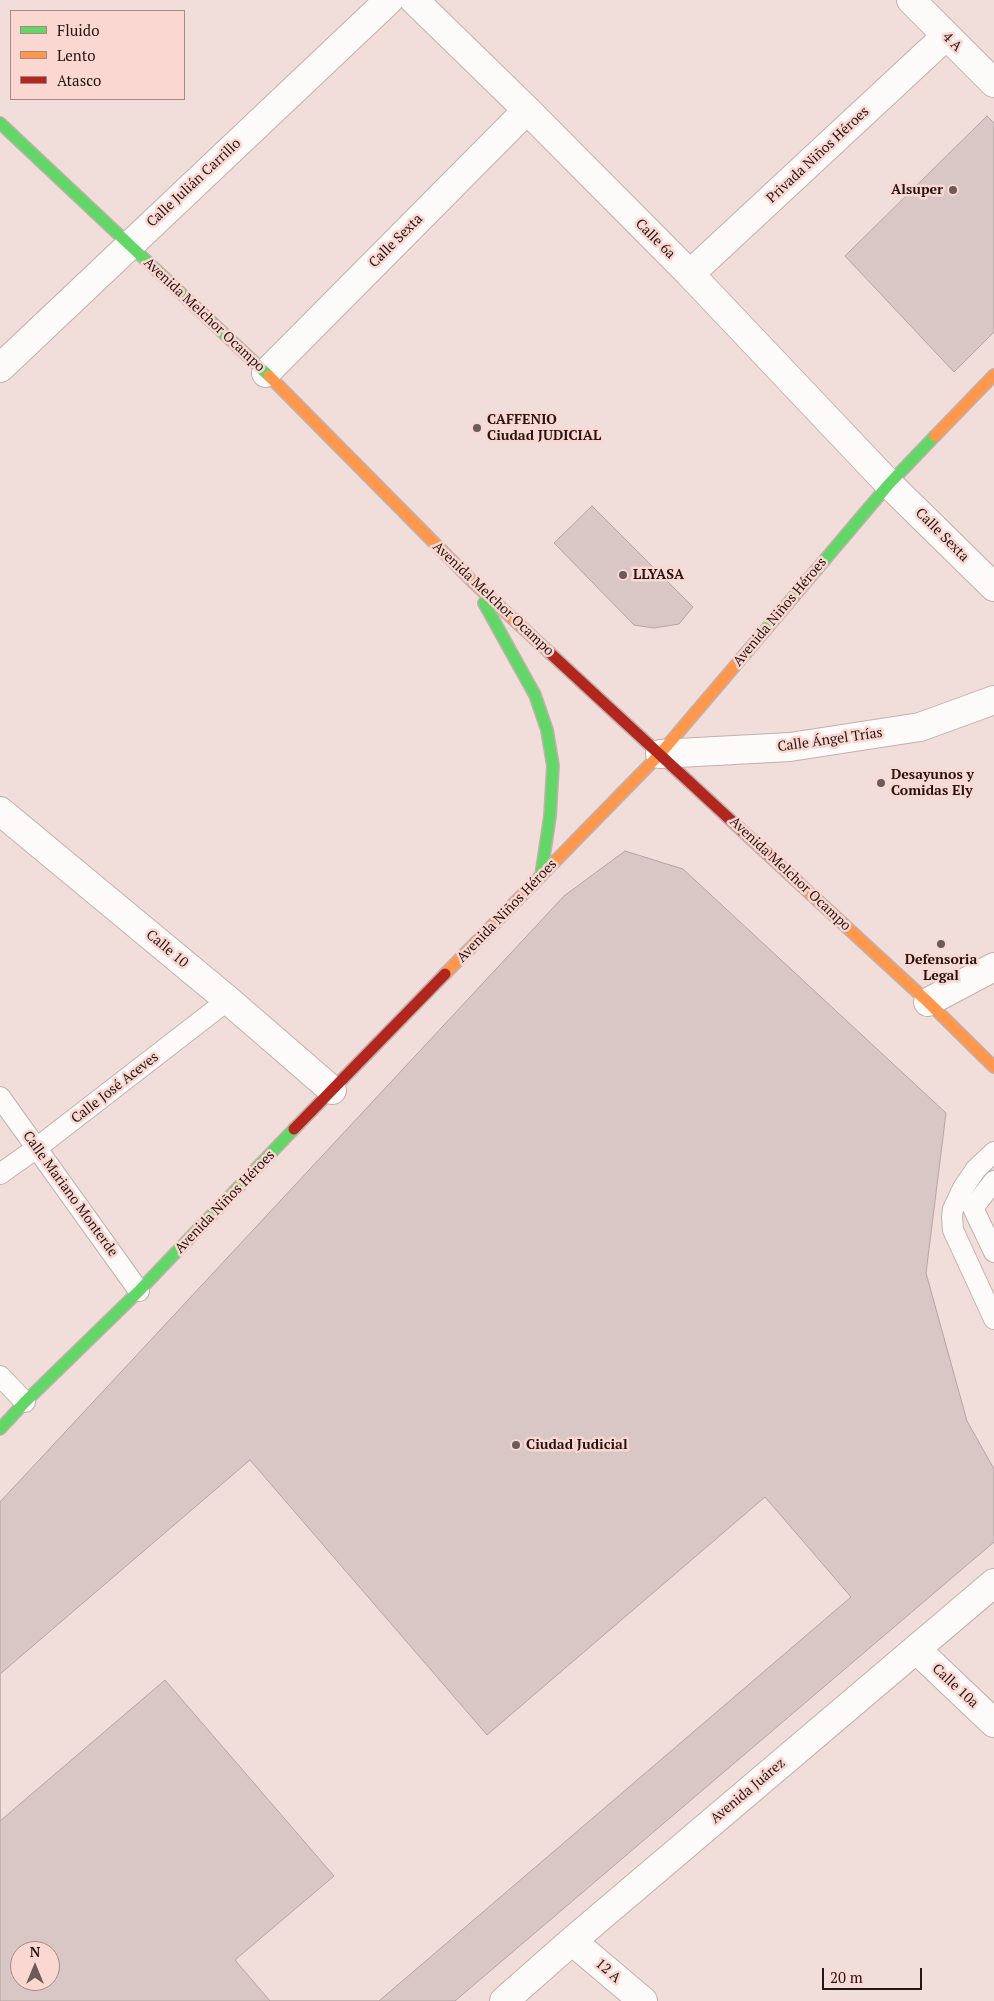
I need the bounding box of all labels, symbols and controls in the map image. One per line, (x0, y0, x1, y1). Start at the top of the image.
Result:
legend (10, 10, 185, 100)
text: Fluido (57, 20, 99, 40)
street label: 4 A (939, 29, 965, 55)
text: Lento (57, 45, 96, 65)
text: Atasco (57, 70, 101, 90)
street label: Privada Niños Héroes (763, 103, 873, 207)
street label: Calle Julián Carrillo (144, 135, 244, 231)
place label: Alsuper (891, 182, 943, 198)
marker: Alsuper (947, 184, 959, 196)
street label: Calle Sexta (366, 211, 426, 271)
street label: Calle 6a (632, 216, 678, 262)
street label: Avenida Melchor Ocampo (140, 254, 268, 376)
place label: CAFFENIO Ciudad JUDICIAL (487, 412, 601, 444)
marker: CAFFENIO Ciudad JUDICIAL (471, 422, 483, 434)
street label: Calle Sexta (912, 505, 972, 565)
street label: Avenida Melchor Ocampo (429, 538, 557, 660)
street label: Avenida Niños Héroes (730, 554, 830, 670)
place label: LLYASA (633, 567, 684, 583)
marker: LLYASA (617, 569, 629, 581)
street label: Calle Ángel Trías (776, 724, 884, 756)
place label: Desayunos y Comidas Ely (891, 767, 974, 800)
marker: Desayunos y Comidas Ely (875, 777, 887, 789)
street label: Avenida Melchor Ocampo (726, 813, 854, 935)
street label: Avenida Niños Héroes (453, 856, 561, 966)
street label: Calle 10 (142, 927, 192, 971)
marker: Defensoria Legal (935, 938, 947, 950)
place label: Defensoria Legal (905, 952, 977, 984)
street label: Calle José Aceves (68, 1049, 162, 1127)
street label: Calle Mariano Monterde (19, 1128, 121, 1260)
street label: Avenida Niños Héroes (171, 1147, 279, 1257)
place label: Ciudad Judicial (526, 1437, 628, 1453)
marker: Ciudad Judicial (510, 1439, 522, 1451)
street label: Calle 10a (928, 1660, 982, 1712)
street label: Avenida Juárez (707, 1755, 789, 1827)
north arrow (10, 1941, 60, 1991)
text: N (30, 1942, 40, 1961)
street label: 12 A (592, 1956, 624, 1986)
scale bar (824, 1958, 924, 1990)
text: 20 m (830, 1967, 863, 1987)

